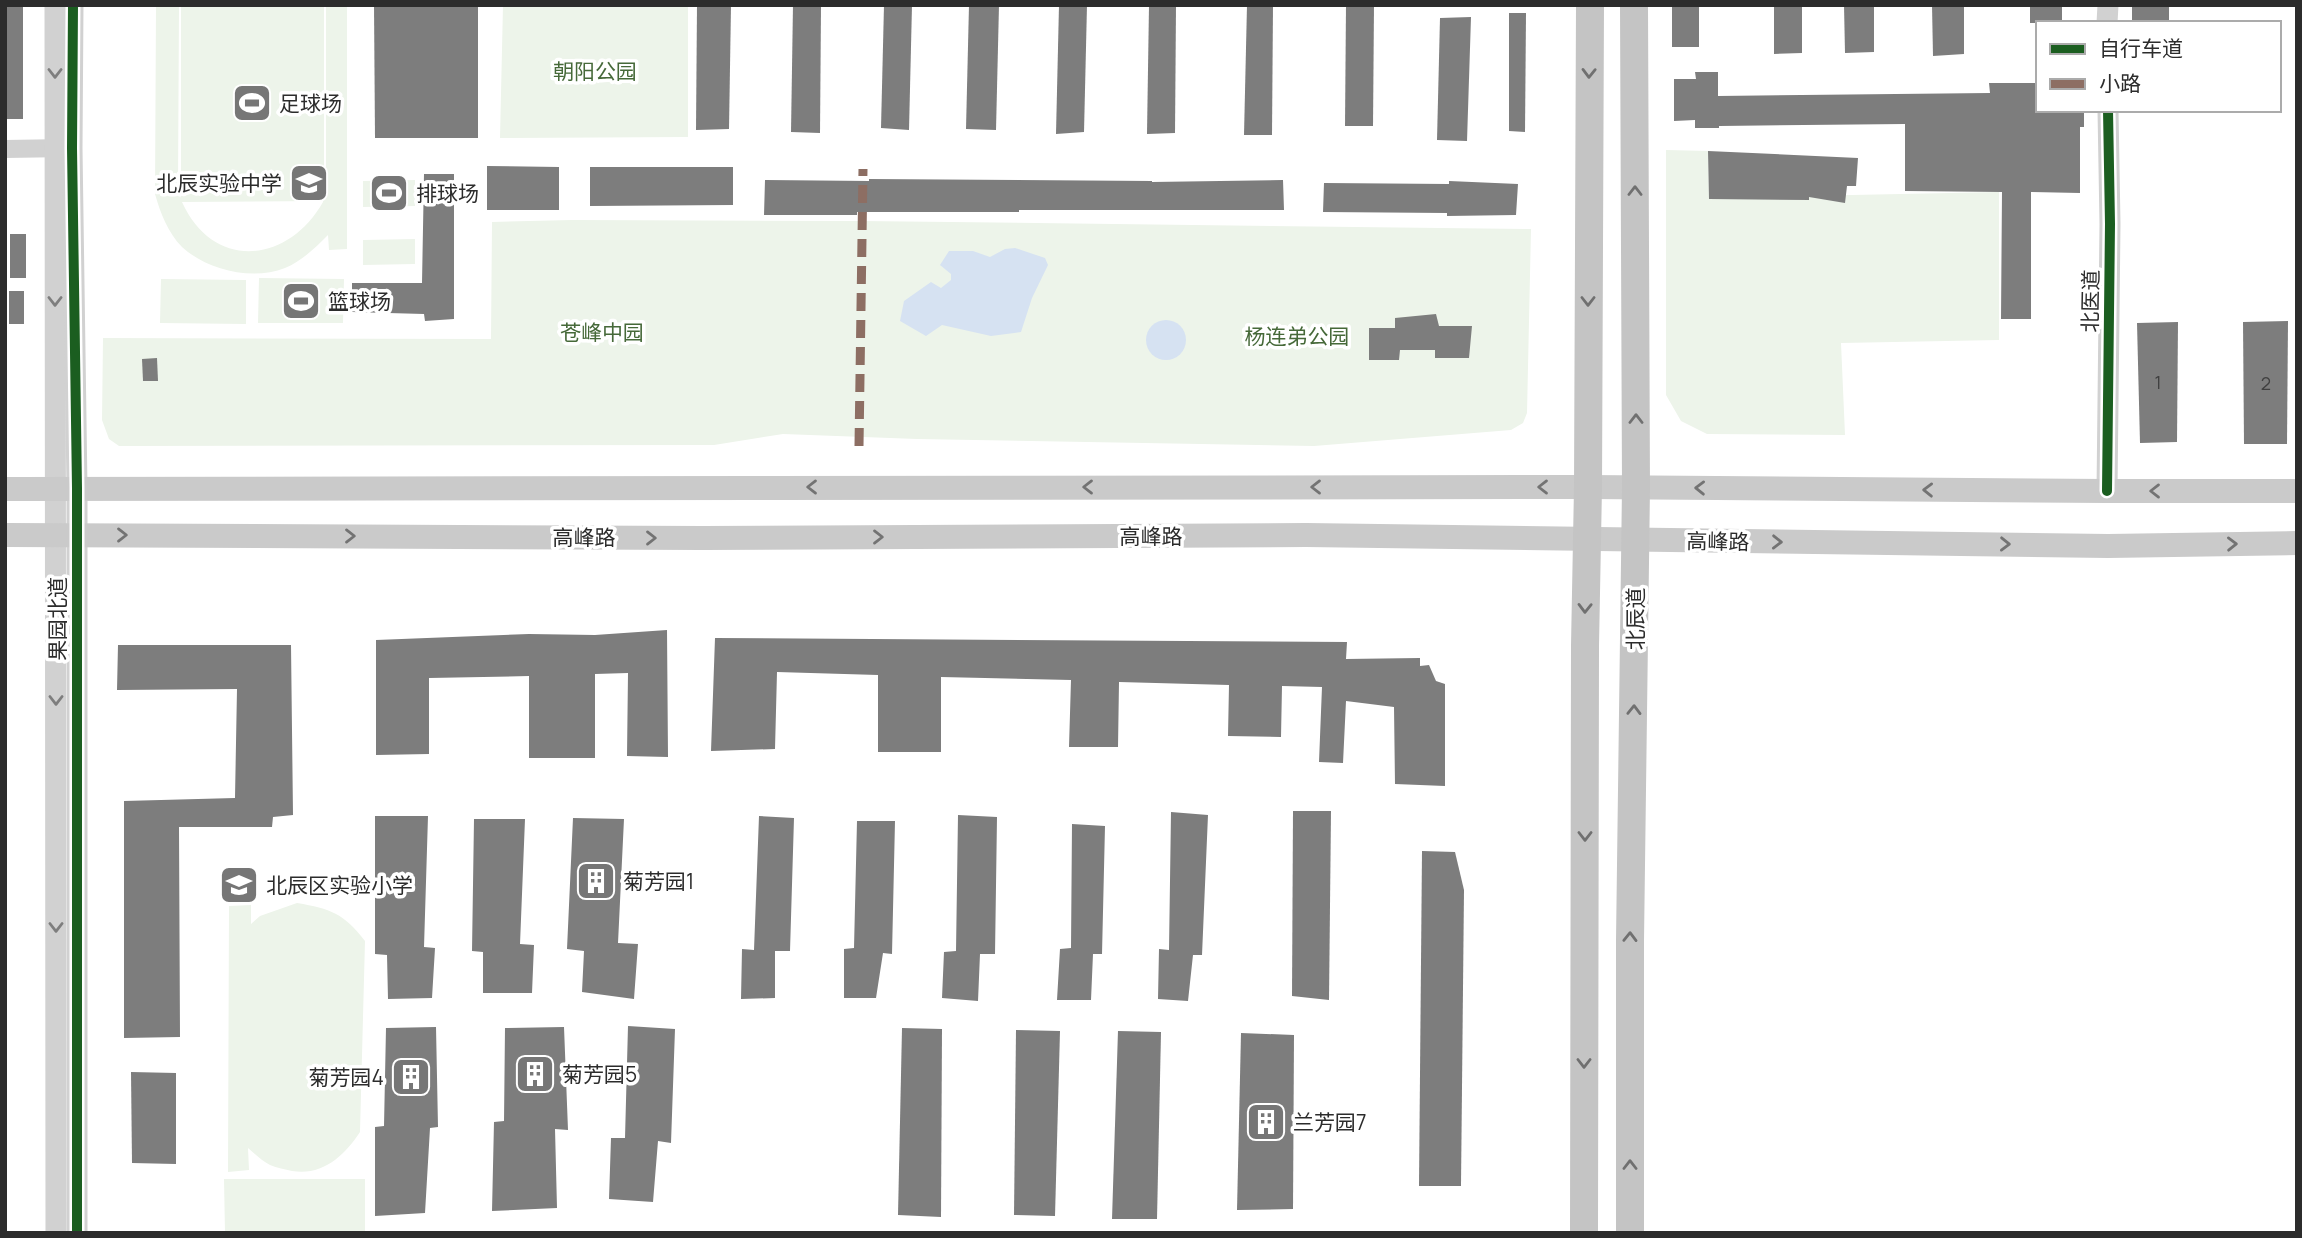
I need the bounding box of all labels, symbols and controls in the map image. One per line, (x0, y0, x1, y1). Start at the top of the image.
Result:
legend (2036, 21, 2281, 112)
text: 自行车道 (2099, 34, 2183, 62)
park label: 朝阳公园 (553, 57, 637, 85)
one-way arrow (47, 69, 63, 79)
one-way arrow (1581, 69, 1597, 79)
text: 小路 (2099, 69, 2141, 97)
sports icon: 足球场 (231, 82, 273, 124)
place label: 足球场 (279, 89, 342, 117)
school or university icon: 北辰实验中学 (288, 162, 330, 204)
place label: 北辰实验中学 (156, 169, 282, 197)
sports icon: 排球场 (368, 172, 410, 214)
place label: 排球场 (416, 179, 479, 207)
one-way arrow (1627, 185, 1643, 196)
street label: 北医道 (2075, 269, 2105, 333)
sports icon: 篮球场 (280, 280, 322, 322)
place label: 篮球场 (328, 287, 391, 315)
one-way arrow (47, 296, 63, 307)
one-way arrow (1580, 296, 1596, 307)
park label: 苍峰中园 (560, 318, 644, 346)
park label: 杨连弟公园 (1245, 322, 1350, 350)
house number: 1 (2154, 370, 2162, 394)
house number: 2 (2261, 371, 2271, 395)
one-way arrow (1628, 413, 1644, 423)
one-way arrow (806, 479, 816, 495)
one-way arrow (1082, 479, 1093, 495)
one-way arrow (1310, 479, 1320, 495)
one-way arrow (1537, 479, 1548, 495)
one-way arrow (1694, 480, 1705, 495)
one-way arrow (1922, 482, 1932, 498)
one-way arrow (2149, 483, 2160, 499)
street label: 高峰路 (1120, 522, 1183, 550)
street label: 高峰路 (553, 523, 616, 551)
street label: 高峰路 (1686, 526, 1750, 556)
one-way arrow (118, 527, 128, 543)
one-way arrow (345, 528, 356, 544)
one-way arrow (874, 529, 884, 545)
one-way arrow (646, 530, 657, 546)
one-way arrow (1772, 534, 1783, 549)
one-way arrow (2000, 536, 2010, 552)
one-way arrow (2227, 536, 2238, 552)
street label: 果园北道 (43, 577, 71, 661)
street label: 北辰道 (1621, 588, 1649, 651)
one-way arrow (1578, 603, 1593, 614)
one-way arrow (48, 695, 64, 706)
one-way arrow (1626, 704, 1641, 715)
one-way arrow (1577, 831, 1593, 841)
building icon: 菊芳园1 (575, 860, 617, 902)
school or university icon: 北辰区实验小学 (218, 864, 260, 906)
place label: 菊芳园1 (623, 867, 694, 895)
place label: 北辰区实验小学 (266, 871, 413, 899)
one-way arrow (48, 923, 64, 933)
one-way arrow (1622, 931, 1638, 942)
building icon: 菊芳园5 (514, 1053, 556, 1095)
building icon: 菊芳园4 (390, 1056, 432, 1098)
one-way arrow (1576, 1058, 1592, 1069)
place label: 菊芳园5 (562, 1060, 637, 1088)
place label: 菊芳园4 (309, 1063, 384, 1091)
building icon: 兰芳园7 (1245, 1101, 1287, 1143)
place label: 兰芳园7 (1293, 1108, 1367, 1136)
one-way arrow (1622, 1159, 1638, 1169)

